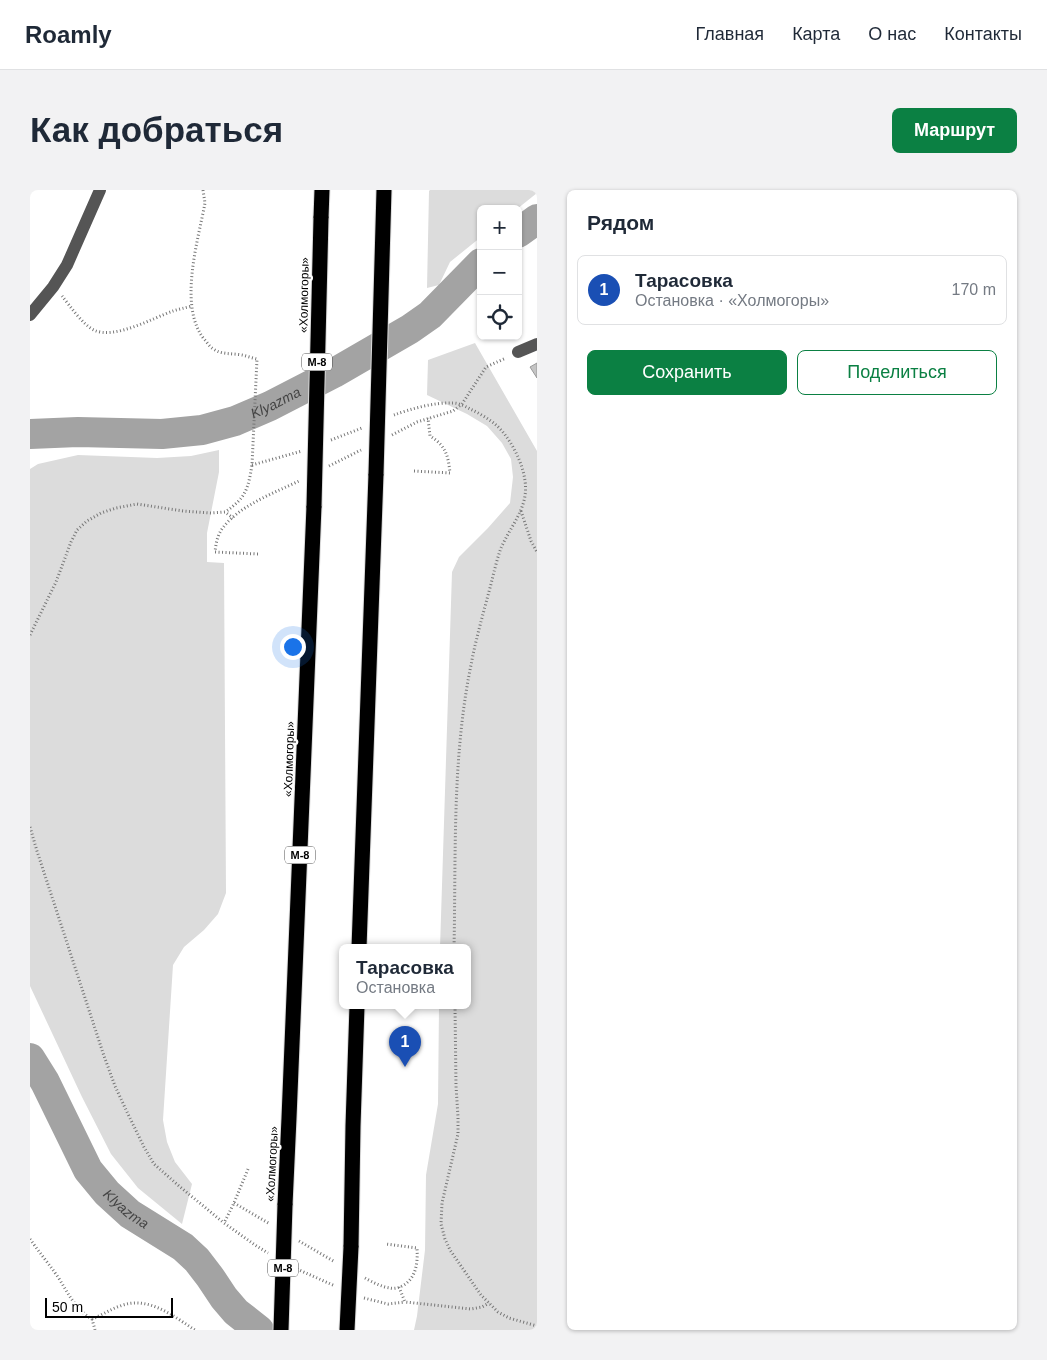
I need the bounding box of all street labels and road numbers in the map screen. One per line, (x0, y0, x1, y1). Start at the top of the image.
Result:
street label: «Холмогоры» (296, 257, 312, 333)
road number: М-8 (302, 353, 332, 370)
street label: «Холмогоры» (281, 721, 297, 797)
road number: М-8 (285, 846, 315, 864)
street label: «Холмогоры» (263, 1126, 281, 1202)
road number: М-8 (268, 1260, 298, 1276)

